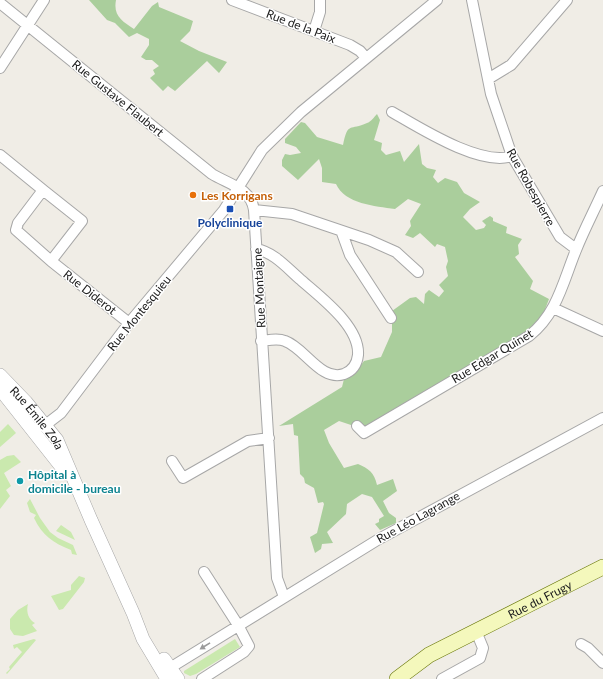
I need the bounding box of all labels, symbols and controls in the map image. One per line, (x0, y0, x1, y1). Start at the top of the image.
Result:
street label: Rue de la Paix (264, 6, 338, 46)
street label: Rue Gustave Flaubert (69, 56, 167, 140)
street label: Rue Robespierre (504, 146, 558, 228)
place label: Les Korrigans (201, 188, 273, 203)
marker: Les Korrigans (188, 190, 198, 200)
marker: Polyclinique (225, 204, 235, 214)
place label: Polyclinique (198, 215, 263, 230)
street label: Rue Montaigne (249, 248, 269, 328)
street label: Rue Diderot (60, 267, 120, 318)
street label: Rue Montesquieu (104, 272, 174, 354)
street label: Rue Edgar Quinet (448, 325, 536, 386)
street label: Rue Émile Zola (7, 383, 68, 452)
place label: Hôpital à domicile - bureau (28, 467, 121, 496)
marker: Hôpital à domicile - bureau (15, 476, 25, 486)
street label: Rue Léo Lagrange (374, 488, 462, 546)
street label: Rue du Frugy (505, 576, 575, 621)
one-way arrow (199, 642, 211, 649)

